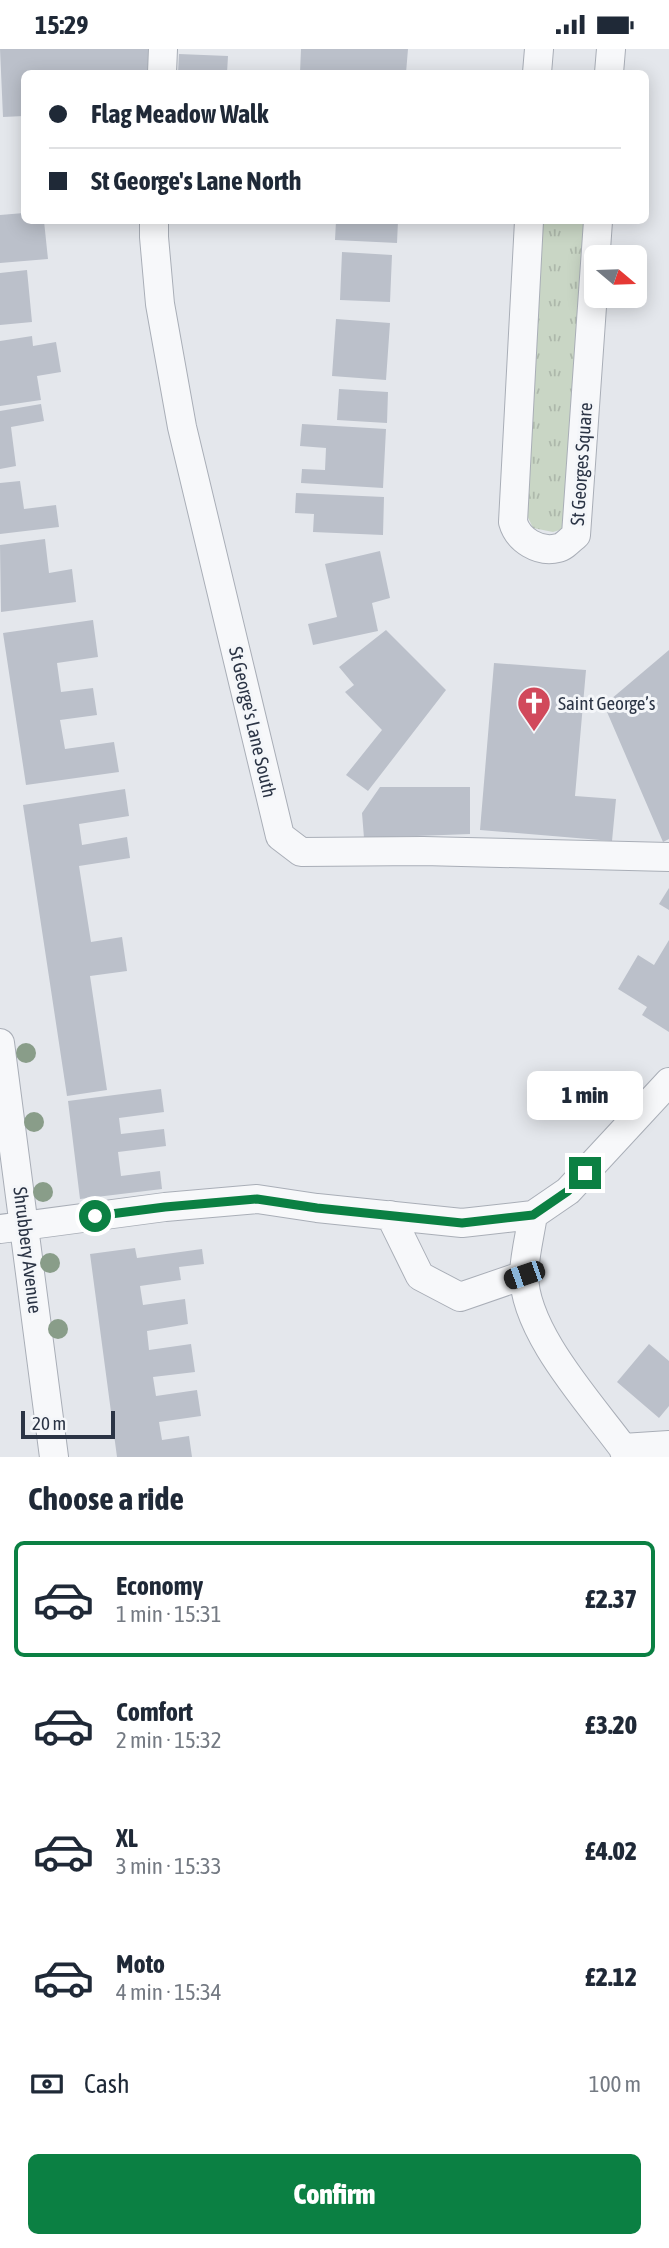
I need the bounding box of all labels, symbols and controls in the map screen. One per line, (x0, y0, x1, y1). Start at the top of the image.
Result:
text: 15:29 (35, 10, 89, 40)
text: Flag Meadow Walk (91, 99, 268, 129)
text: St George's Lane North (91, 166, 301, 196)
north arrow (584, 245, 648, 308)
map controls (584, 245, 647, 308)
street label: St Georges Square (566, 402, 596, 526)
street label: St George's Lane South (225, 644, 281, 800)
church icon: Saint George’s (515, 684, 553, 733)
place label: Saint George’s (558, 692, 656, 714)
callout: 1 min (527, 1072, 643, 1121)
text: 1 min (562, 1082, 608, 1108)
route end (569, 1157, 601, 1189)
street label: Shrubbery Avenue (9, 1186, 47, 1314)
route start (79, 1200, 111, 1232)
car (501, 1258, 548, 1292)
scale bar (21, 1408, 116, 1440)
text: 20 m (32, 1412, 66, 1434)
text: Choose a ride (28, 1480, 184, 1517)
icon: car (32, 1568, 95, 1631)
text: Economy (116, 1571, 203, 1601)
text: £2.37 (585, 1584, 637, 1614)
text: 1 min · 15:31 (116, 1601, 222, 1627)
icon: car (32, 1694, 95, 1757)
text: Comfort (116, 1697, 193, 1727)
text: £3.20 (585, 1710, 637, 1740)
text: 2 min · 15:32 (116, 1727, 222, 1753)
icon: car (32, 1820, 95, 1883)
text: XL (116, 1823, 138, 1853)
text: £4.02 (585, 1836, 637, 1866)
text: 3 min · 15:33 (116, 1853, 222, 1879)
icon: car (32, 1946, 95, 2009)
text: Moto (116, 1949, 165, 1979)
text: £2.12 (585, 1962, 637, 1992)
text: 4 min · 15:34 (116, 1979, 222, 2005)
icon: cash (28, 2065, 66, 2103)
text: Cash (84, 2069, 130, 2099)
text: 100 m (589, 2071, 641, 2097)
button: Confirm (28, 2154, 641, 2234)

